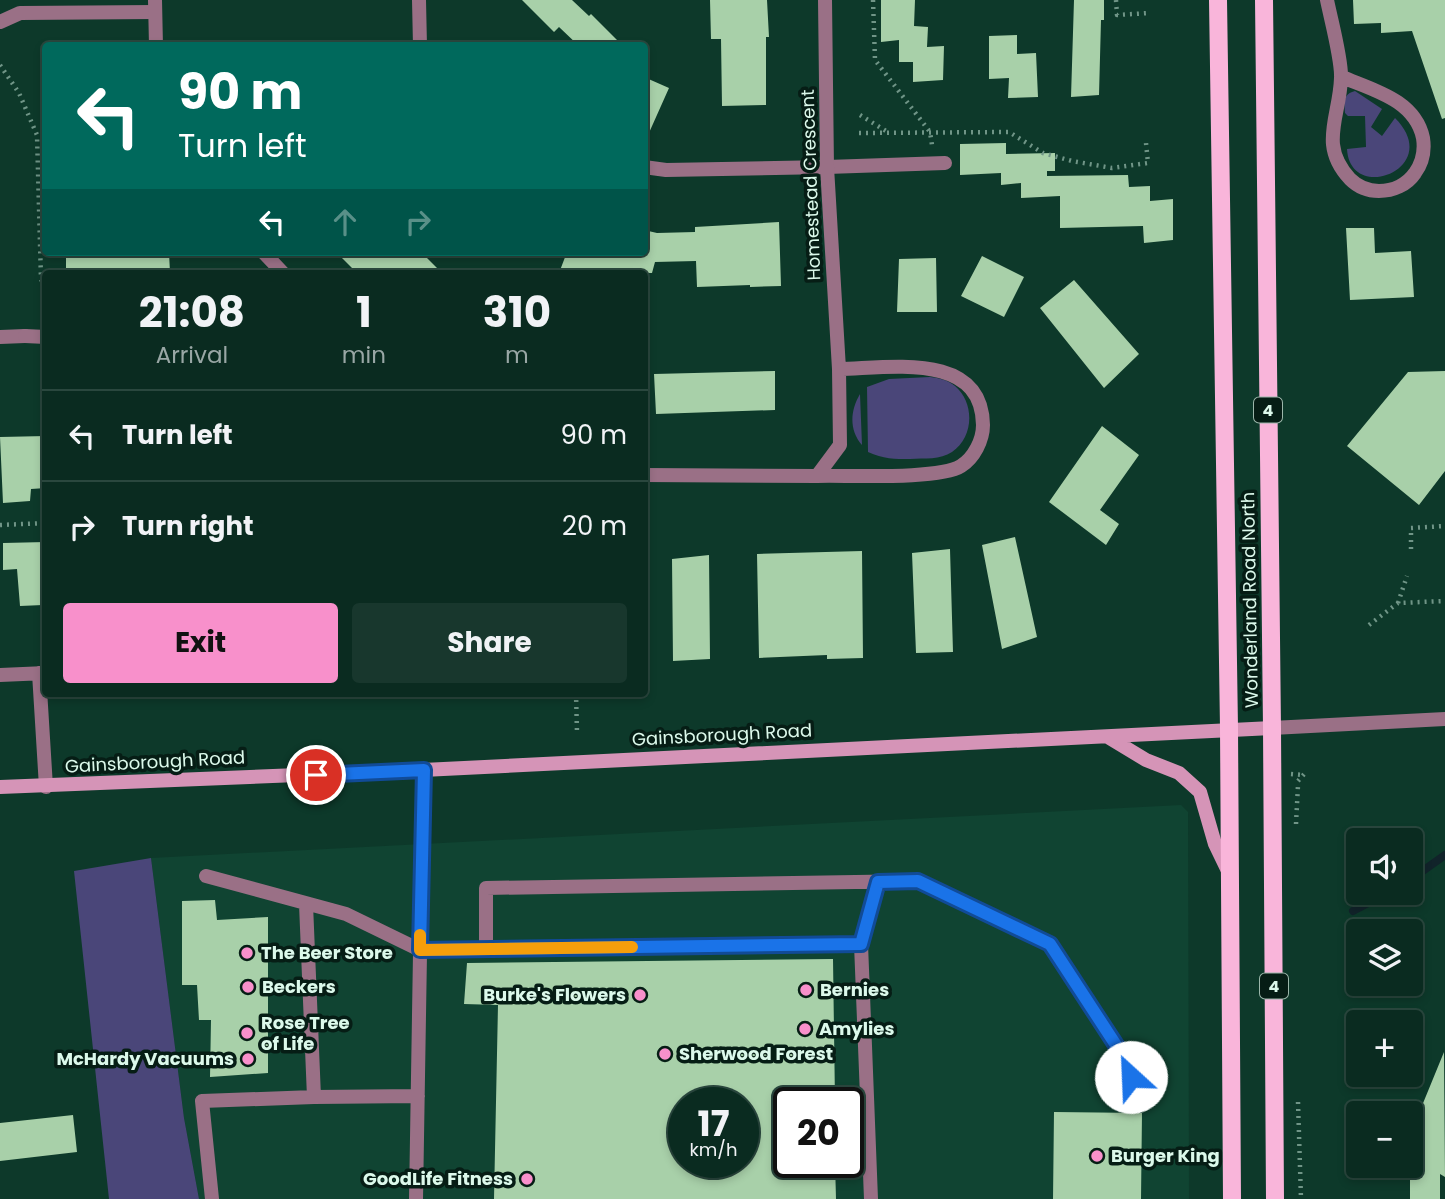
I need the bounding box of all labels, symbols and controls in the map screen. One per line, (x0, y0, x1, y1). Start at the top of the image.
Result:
text: 90 m (178, 58, 302, 126)
icon: left (63, 70, 154, 161)
street label: Homestead Crescent (795, 89, 826, 281)
text: Turn left (178, 123, 307, 168)
icon: left (253, 203, 291, 241)
icon: ahead (326, 203, 364, 241)
icon: right (399, 203, 437, 241)
text: 21:08 (139, 283, 245, 342)
text: 1 (356, 283, 372, 342)
text: 310 (483, 283, 551, 342)
text: Arrival (156, 339, 228, 371)
text: min (342, 339, 386, 371)
text: m (505, 339, 529, 371)
road number: 4 (1254, 398, 1282, 422)
icon: left (63, 417, 101, 455)
text: Turn left (122, 417, 233, 453)
text: 90 m (561, 417, 627, 453)
street label: Wonderland Road North (1235, 492, 1264, 708)
icon: right (63, 508, 101, 546)
text: Turn right (122, 508, 254, 544)
text: 20 m (562, 508, 627, 544)
button: Exit (63, 603, 338, 683)
button: Share (352, 603, 627, 683)
street label: Gainsborough Road (631, 717, 813, 752)
street label: Gainsborough Road (64, 744, 246, 779)
pin (286, 745, 346, 805)
icon: arrive (297, 756, 335, 794)
map controls (1346, 828, 1423, 1178)
button: sound (1346, 828, 1423, 905)
button: layers (1346, 919, 1423, 996)
place label: The Beer Store (261, 940, 393, 965)
marker: The Beer Store (239, 945, 255, 961)
place label: Beckers (262, 974, 336, 999)
road number: 4 (1260, 974, 1288, 998)
place label: Bernies (820, 977, 889, 1002)
marker: Beckers (240, 979, 256, 995)
place label: Burke's Flowers (483, 982, 626, 1007)
marker: Bernies (798, 982, 814, 998)
marker: Burke's Flowers (632, 987, 648, 1003)
place label: Rose Tree of Life (261, 1010, 350, 1056)
button: + (1346, 1010, 1423, 1087)
place label: Amylies (819, 1016, 894, 1041)
marker: Amylies (797, 1021, 813, 1037)
marker: Rose Tree of Life (239, 1025, 255, 1041)
position arrow (1094, 1040, 1168, 1114)
place label: Sherwood Forest (679, 1041, 833, 1066)
place label: McHardy Vacuums (56, 1046, 234, 1071)
marker: Sherwood Forest (657, 1046, 673, 1062)
marker: McHardy Vacuums (240, 1051, 256, 1067)
speed limit sign: 20 (773, 1087, 864, 1178)
text: 17 (698, 1099, 729, 1148)
button: − (1346, 1101, 1423, 1178)
text: km/h (690, 1137, 737, 1162)
place label: Burger King (1111, 1143, 1220, 1168)
marker: Burger King (1089, 1148, 1105, 1164)
place label: GoodLife Fitness (363, 1166, 513, 1191)
marker: GoodLife Fitness (519, 1171, 535, 1187)

